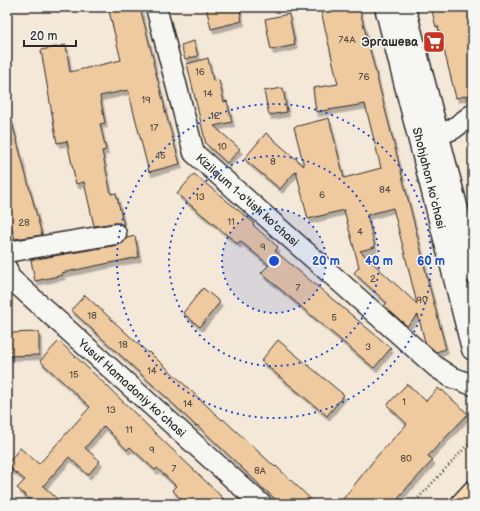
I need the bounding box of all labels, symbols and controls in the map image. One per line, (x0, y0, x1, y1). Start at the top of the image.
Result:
scale bar (24, 22, 76, 48)
text: 20 m (30, 29, 57, 44)
supermarket icon: Эргашева (421, 29, 447, 55)
house number: 74A (338, 34, 356, 46)
place label: Эргашева (362, 35, 419, 50)
house number: 16 (195, 66, 205, 78)
house number: 76 (358, 71, 370, 83)
house number: 14 (203, 88, 213, 100)
house number: 19 (141, 94, 151, 106)
house number: 12 (210, 110, 220, 122)
house number: 17 (150, 122, 158, 134)
street label: Shohjahon koʻchasi (409, 126, 448, 231)
house number: 10 (217, 141, 227, 153)
house number: 15 (156, 150, 166, 162)
street label: Kizilqum 1-o'tish ko'chasi (192, 151, 302, 250)
house number: 8 (270, 156, 276, 168)
house number: 84 (379, 184, 391, 196)
house number: 6 (319, 189, 325, 201)
house number: 13 (195, 191, 205, 203)
house number: 11 (227, 216, 235, 228)
house number: 28 (18, 217, 30, 229)
house number: 4 (357, 226, 363, 238)
house number: 9 (260, 241, 266, 253)
centre of rings (267, 254, 281, 268)
text: 20 m (312, 254, 340, 269)
text: 40 m (365, 254, 393, 269)
text: 60 m (417, 254, 445, 269)
house number: 2 (370, 273, 376, 285)
house number: 7 (296, 282, 301, 294)
house number: 90 (416, 294, 428, 306)
house number: 18 (87, 310, 97, 322)
house number: 5 (331, 312, 337, 324)
street label: Yusuf Hamadoniy koʻchasi (74, 335, 189, 441)
house number: 18 (118, 339, 128, 351)
house number: 3 (365, 341, 371, 353)
house number: 14 (147, 365, 157, 377)
house number: 15 (69, 369, 79, 381)
house number: 1 (402, 396, 406, 408)
house number: 14 (183, 398, 193, 410)
house number: 13 (106, 404, 116, 416)
house number: 11 (125, 424, 133, 436)
house number: 9 (149, 444, 155, 456)
house number: 80 (400, 453, 412, 465)
house number: 7 (172, 463, 177, 475)
house number: 8A (254, 465, 267, 477)

